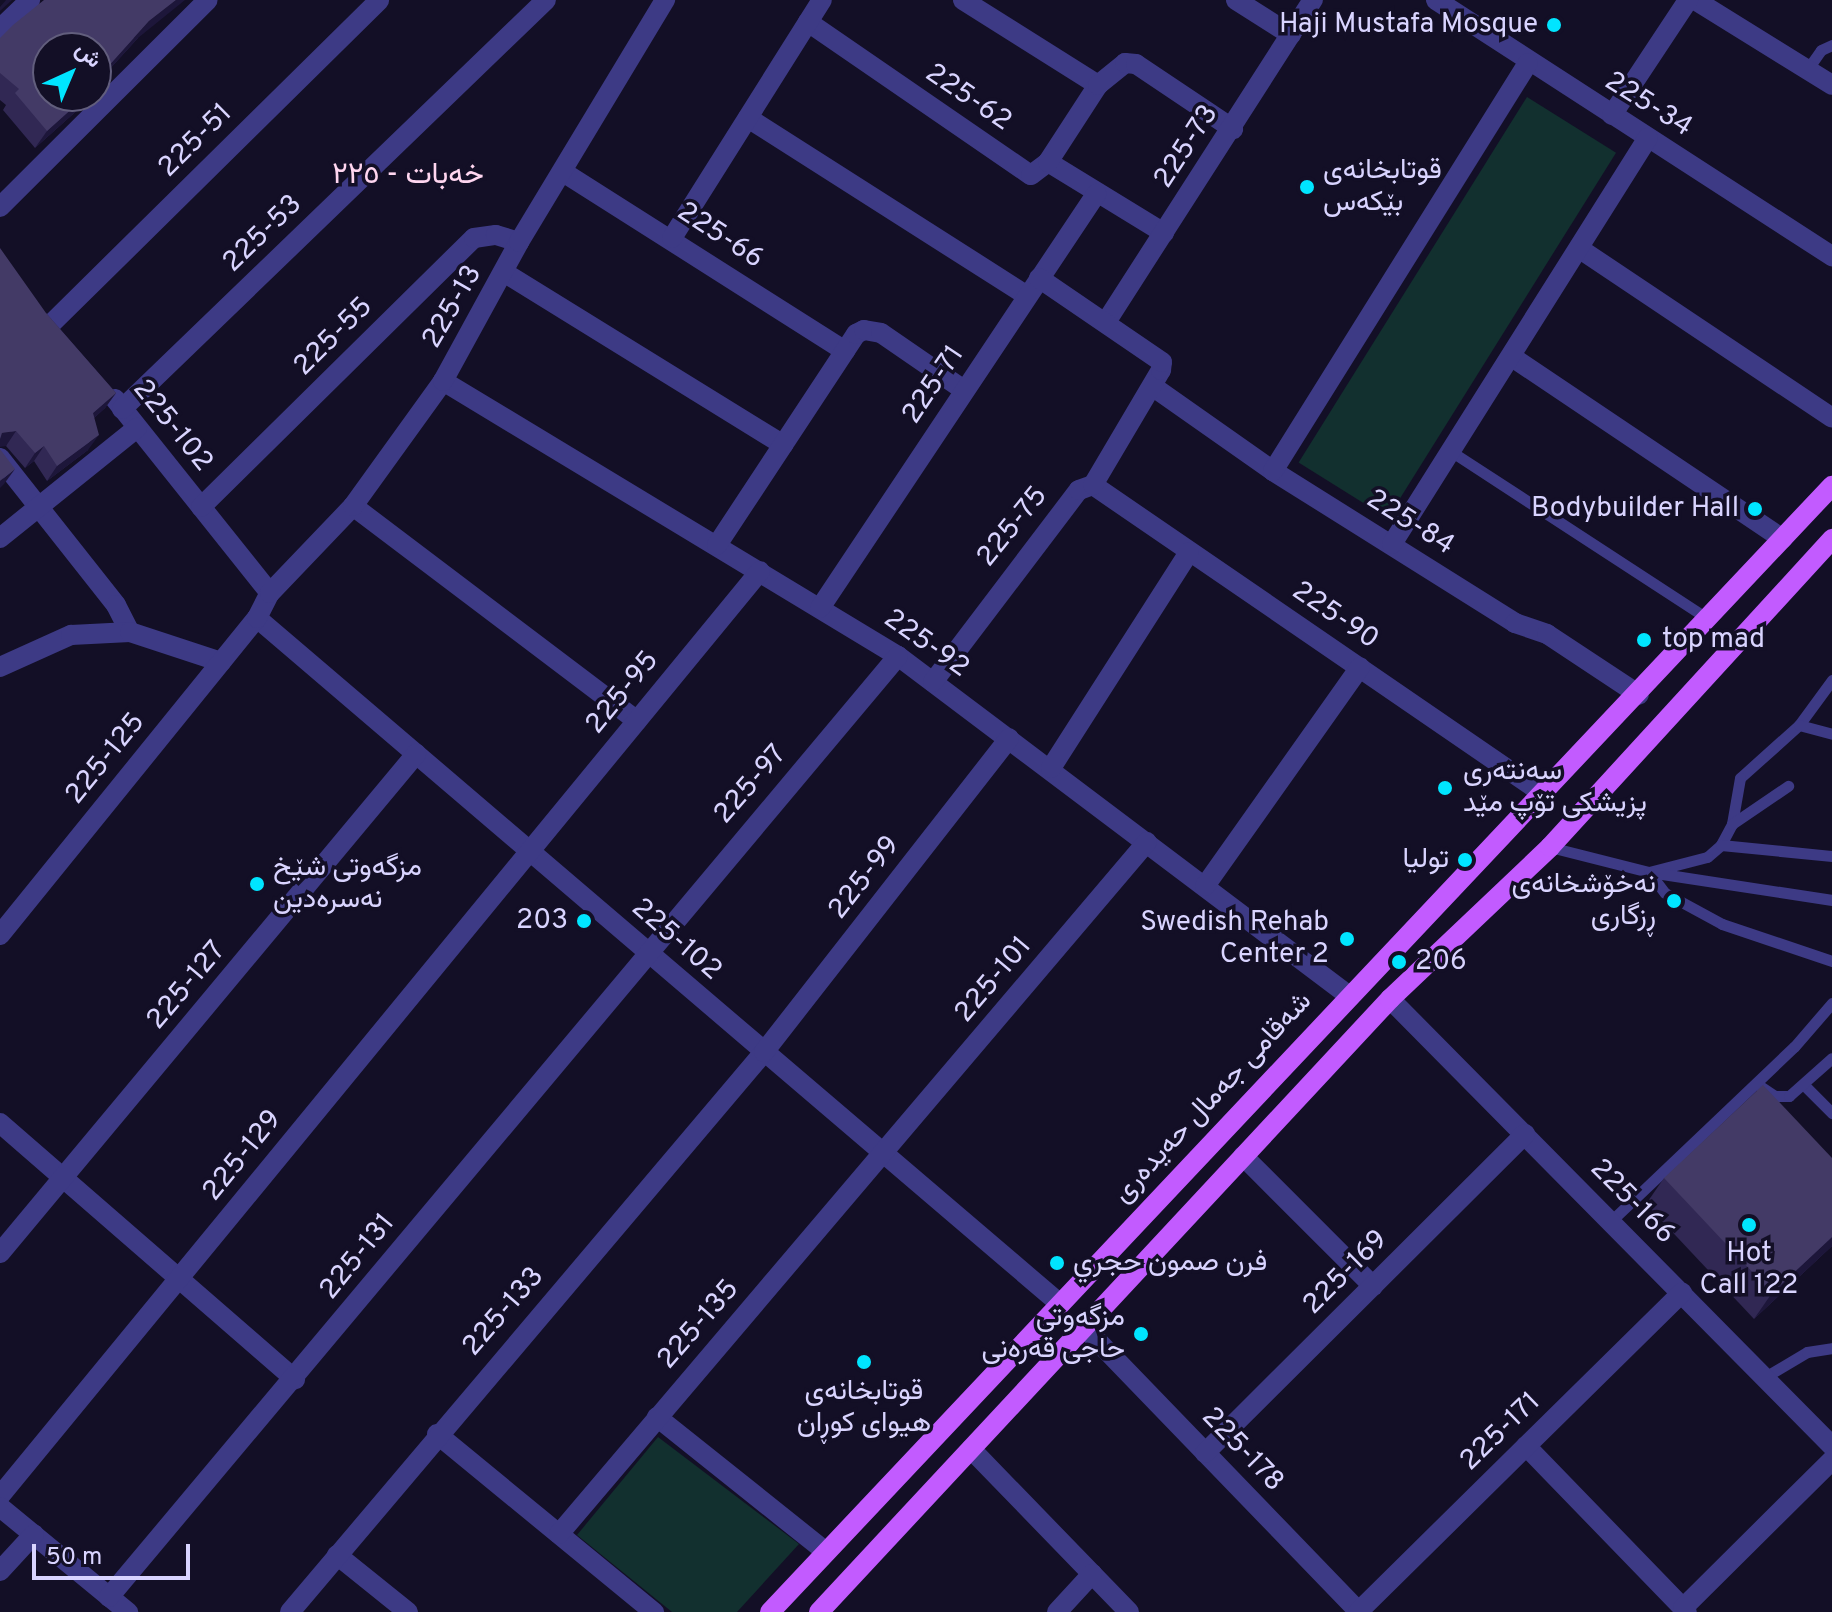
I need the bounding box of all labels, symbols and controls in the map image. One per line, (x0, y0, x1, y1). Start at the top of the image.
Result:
place label: Haji Mustafa Mosque (1279, 8, 1538, 42)
marker: Haji Mustafa Mosque (1545, 16, 1563, 34)
north arrow (32, 32, 112, 112)
text: ش (69, 37, 107, 75)
street label: 225-62 (919, 57, 1017, 139)
street label: 225-34 (1598, 65, 1698, 145)
street label: 225-51 (152, 97, 240, 185)
street label: 225-73 (1148, 99, 1226, 195)
place label: قوتابخانەی بێكه‌س (1323, 154, 1442, 220)
district label: خەبات - ٢٢٥ (332, 158, 484, 194)
marker: قوتابخانەی بێكه‌س (1298, 178, 1316, 196)
street label: 225-53 (216, 188, 310, 280)
street label: 225-66 (670, 196, 770, 276)
street label: 225-13 (416, 260, 490, 354)
street label: 225-55 (288, 291, 380, 383)
street label: 225-71 (896, 340, 972, 430)
street label: 225-102 (125, 373, 219, 479)
street label: 225-75 (971, 480, 1055, 574)
street label: 225-84 (1360, 483, 1460, 563)
place label: Bodybuilder Hall (1531, 492, 1739, 526)
marker: Bodybuilder Hall (1746, 500, 1764, 518)
street label: 225-90 (1285, 575, 1385, 657)
street label: 225-92 (877, 603, 975, 685)
place label: top mad (1662, 623, 1765, 657)
marker: top mad (1633, 629, 1655, 651)
street label: 225-95 (579, 645, 667, 741)
street label: 225-125 (59, 707, 153, 811)
street label: 225-97 (708, 739, 794, 831)
place label: سەنتەری پزیشکی تۆپ مێد (1463, 755, 1647, 821)
marker: سەنتەری پزیشکی تۆپ مێد (1434, 777, 1456, 799)
street label: 225-99 (822, 830, 908, 926)
place label: تولیا (1402, 843, 1449, 877)
place label: مزگه‌وتی شێخ نه‌سرەدین (273, 851, 422, 917)
marker: تولیا (1456, 851, 1474, 869)
place label: نەخۆشخانەی ڕزگاری (1512, 868, 1656, 934)
marker: مزگه‌وتی شێخ نه‌سرەدین (248, 875, 266, 893)
marker: نەخۆشخانەی ڕزگاری (1663, 890, 1685, 912)
street label: 225-102 (624, 892, 728, 988)
place label: 203 (516, 904, 568, 938)
place label: Swedish Rehab Center 2 (1140, 906, 1329, 972)
marker: 203 (575, 912, 593, 930)
marker: Swedish Rehab Center 2 (1336, 928, 1358, 950)
street label: 225-101 (948, 930, 1040, 1030)
street label: 225-127 (140, 935, 234, 1037)
place label: 206 (1415, 945, 1467, 979)
marker: 206 (1390, 953, 1408, 971)
street label: شەقامی جەمال حەیدەری (1107, 986, 1319, 1210)
street label: 225-129 (196, 1104, 290, 1208)
street label: 225-166 (1582, 1152, 1682, 1252)
street label: 225-131 (313, 1207, 403, 1307)
marker: Hot Call 122 (1740, 1216, 1758, 1234)
street label: 225-169 (1297, 1224, 1395, 1322)
place label: Hot Call 122 (1700, 1237, 1798, 1303)
place label: فرن صمون حجري (1073, 1246, 1267, 1280)
marker: فرن صمون حجري (1048, 1254, 1066, 1272)
street label: 225-133 (456, 1261, 552, 1363)
street label: 225-135 (651, 1273, 747, 1377)
place label: مزگەوتی حاجی قەرەنی (981, 1301, 1125, 1367)
marker: مزگەوتی حاجی قەرەنی (1132, 1325, 1150, 1343)
marker: قوتابخانەی هیوای کوڕان (855, 1353, 873, 1371)
place label: قوتابخانەی هیوای کوڕان (797, 1375, 931, 1441)
street label: 225-171 (1454, 1386, 1548, 1478)
street label: 225-178 (1194, 1401, 1290, 1499)
scale bar (36, 1528, 194, 1578)
text: 50 m (46, 1543, 102, 1573)

